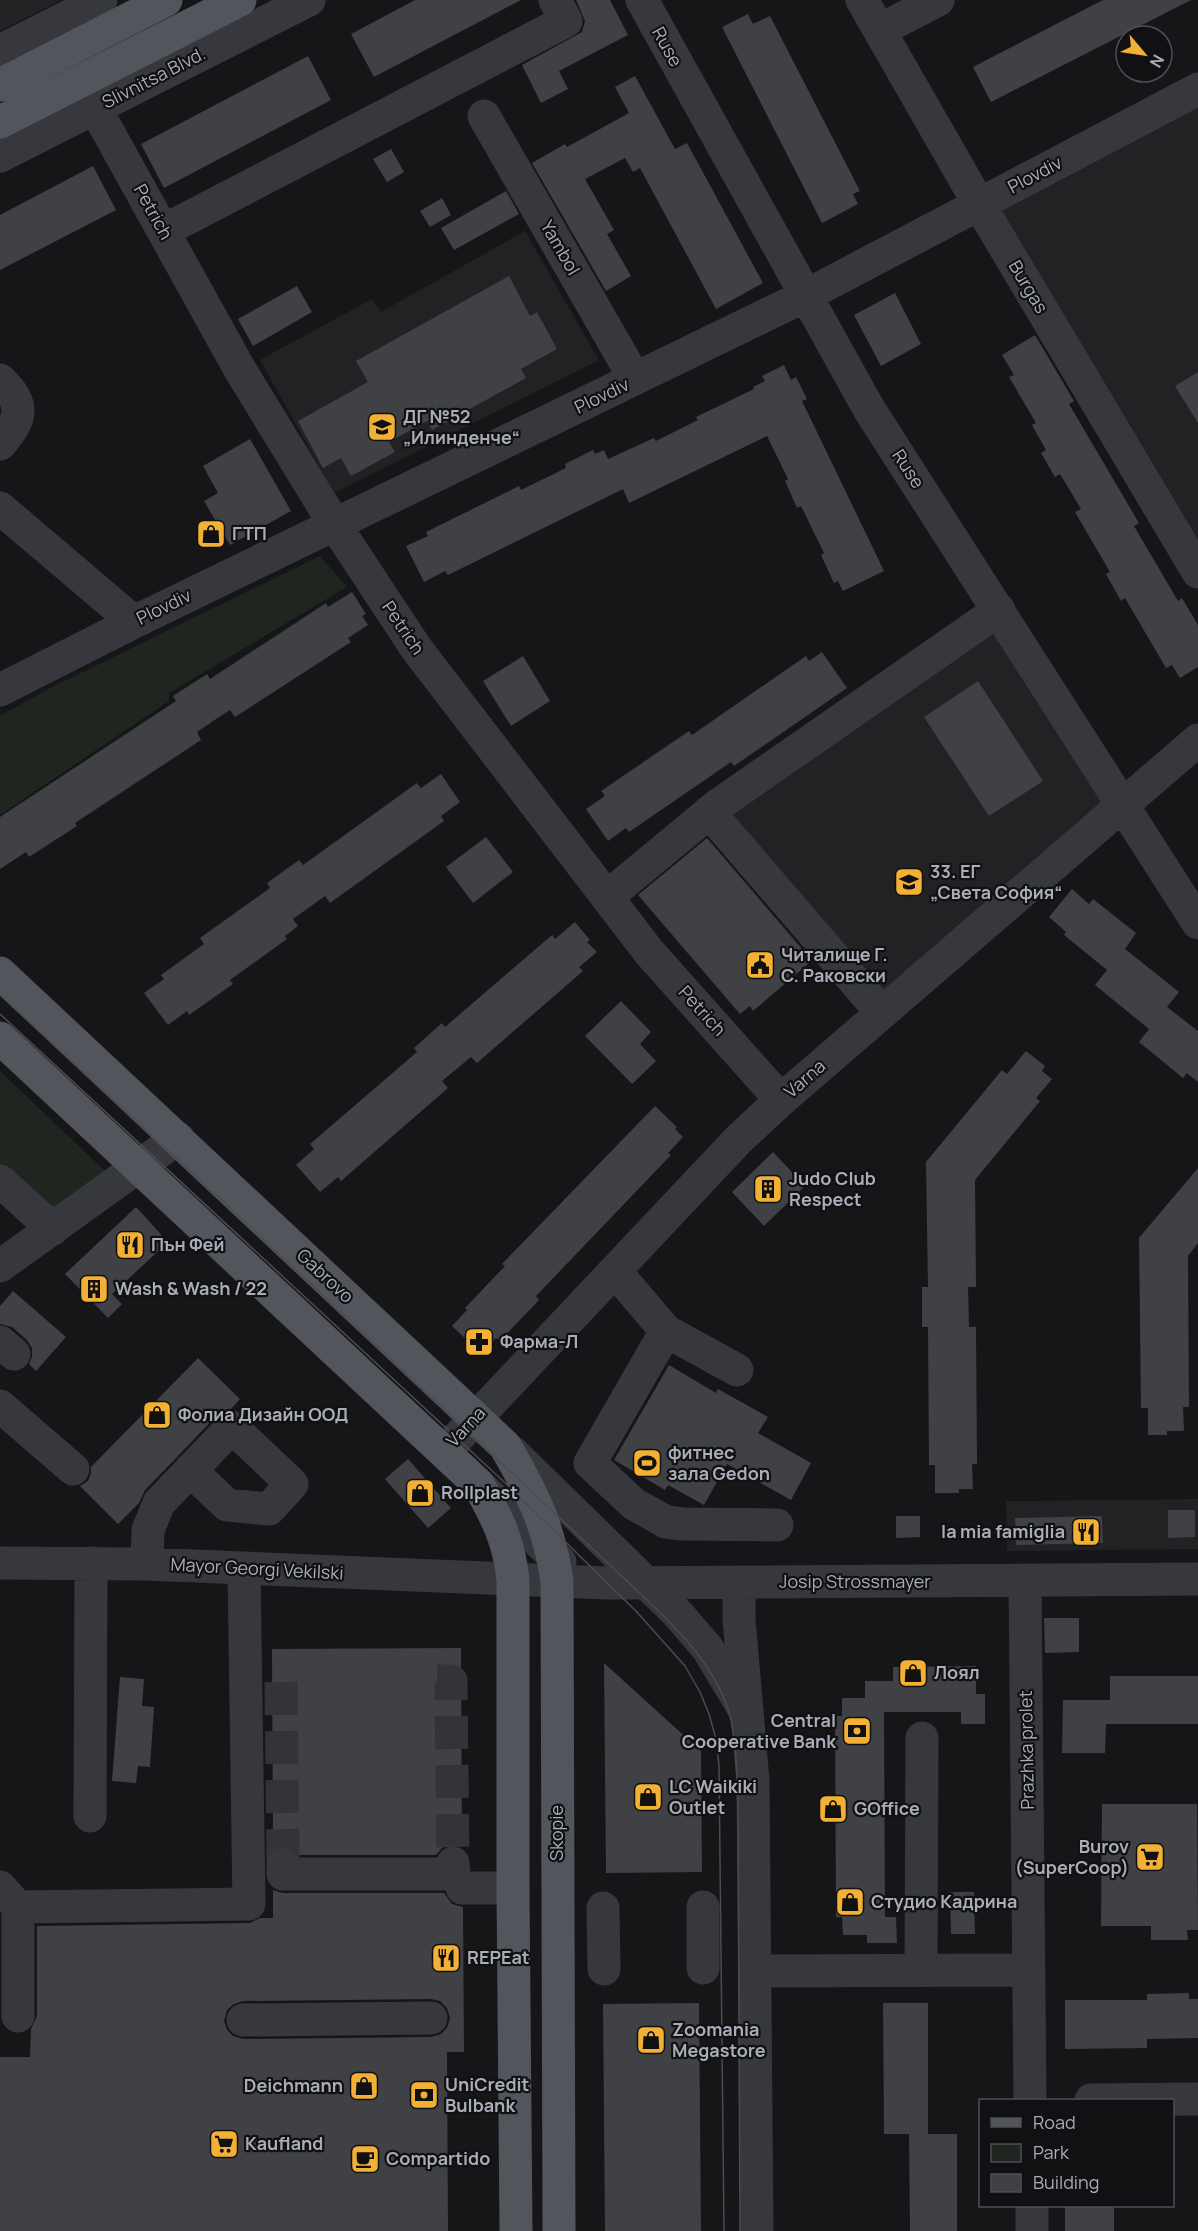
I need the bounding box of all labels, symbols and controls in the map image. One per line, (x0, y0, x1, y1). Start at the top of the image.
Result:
street label: Ruse (647, 22, 689, 71)
north arrow (1114, 24, 1174, 84)
street label: Slivnitsa Blvd. (98, 41, 209, 113)
text: N (1145, 51, 1170, 72)
street label: Plovdiv (1003, 150, 1066, 198)
street label: Petrich (129, 180, 179, 244)
street label: Yambol (536, 216, 586, 279)
street label: Burgas (1004, 255, 1054, 318)
street label: Plovdiv (570, 372, 633, 419)
place label: ДГ №52 „Илинденче“ (403, 404, 520, 449)
school or university icon: ДГ №52 „Илинденче“ (366, 411, 398, 443)
street label: Ruse (887, 444, 930, 493)
shop icon: ГТП (195, 518, 227, 550)
place label: ГТП (232, 521, 267, 545)
street label: Plovdiv (132, 583, 195, 630)
street label: Petrich (377, 596, 431, 659)
place label: 33. ЕГ „Света София“ (930, 859, 1062, 904)
school or university icon: 33. ЕГ „Света София“ (893, 866, 925, 898)
place label: Читалище Г. С. Раковски (781, 942, 888, 987)
public building icon: Читалище Г. С. Раковски (744, 949, 776, 981)
street label: Petrich (674, 980, 732, 1041)
street label: Varna (779, 1054, 830, 1103)
place label: Judo Club Respect (789, 1166, 876, 1211)
building icon: Judo Club Respect (752, 1173, 784, 1205)
restaurant icon: Пън Фей (114, 1229, 146, 1261)
place label: Пън Фей (151, 1232, 224, 1256)
street label: Gabrovo (292, 1243, 359, 1308)
building icon: Wash & Wash / 22 (78, 1273, 110, 1305)
place label: Wash & Wash / 22 (115, 1276, 267, 1300)
pharmacy icon: Фарма-Л (463, 1326, 495, 1358)
place label: Фарма-Л (500, 1329, 578, 1353)
shop icon: Фолиа Дизайн ООД (141, 1399, 173, 1431)
street label: Varna (440, 1401, 490, 1452)
place label: Фолиа Дизайн ООД (178, 1402, 348, 1426)
place label: фитнес зала Gedon (668, 1440, 770, 1485)
sports icon: фитнес зала Gedon (631, 1447, 663, 1479)
shop icon: Rollplast (404, 1477, 436, 1509)
place label: Rollplast (441, 1480, 518, 1504)
restaurant icon: la mia famiglia (1070, 1516, 1102, 1548)
place label: la mia famiglia (941, 1519, 1065, 1543)
street label: Mayor Georgi Vekilski (170, 1551, 344, 1585)
street label: Josip Strossmayer (779, 1569, 931, 1593)
shop icon: Лоял (897, 1657, 929, 1689)
place label: Лоял (934, 1660, 980, 1684)
street label: Prazhka prolet (1013, 1690, 1039, 1810)
place label: Central Cooperative Bank (682, 1708, 837, 1753)
bank icon: Central Cooperative Bank (841, 1715, 873, 1747)
place label: LC Waikiki Outlet (669, 1774, 757, 1819)
shop icon: LC Waikiki Outlet (632, 1781, 664, 1813)
shop icon: GOffice (817, 1793, 849, 1825)
place label: GOffice (854, 1796, 920, 1820)
street label: Skopie (544, 1805, 568, 1861)
place label: Burov (SuperCoop) (1015, 1834, 1129, 1879)
supermarket icon: Burov (SuperCoop) (1134, 1841, 1166, 1873)
shop icon: Студио Кадрина (834, 1886, 866, 1918)
place label: Студио Кадрина (871, 1889, 1017, 1913)
restaurant icon: REPEat (430, 1942, 462, 1974)
place label: REPEat (467, 1945, 530, 1969)
place label: Zoomania Megastore (672, 2017, 766, 2062)
shop icon: Zoomania Megastore (635, 2024, 667, 2056)
shop icon: Deichmann (348, 2070, 380, 2102)
place label: UniCredit Bulbank (445, 2072, 529, 2117)
place label: Deichmann (244, 2073, 343, 2097)
bank icon: UniCredit Bulbank (408, 2079, 440, 2111)
legend (979, 2099, 1174, 2207)
text: Road (1033, 2110, 1076, 2134)
supermarket icon: Kaufland (208, 2128, 240, 2160)
place label: Kaufland (245, 2131, 323, 2155)
text: Park (1033, 2140, 1070, 2164)
cafe icon: Compartido (349, 2143, 381, 2175)
place label: Compartido (386, 2146, 490, 2170)
text: Building (1033, 2170, 1099, 2194)

